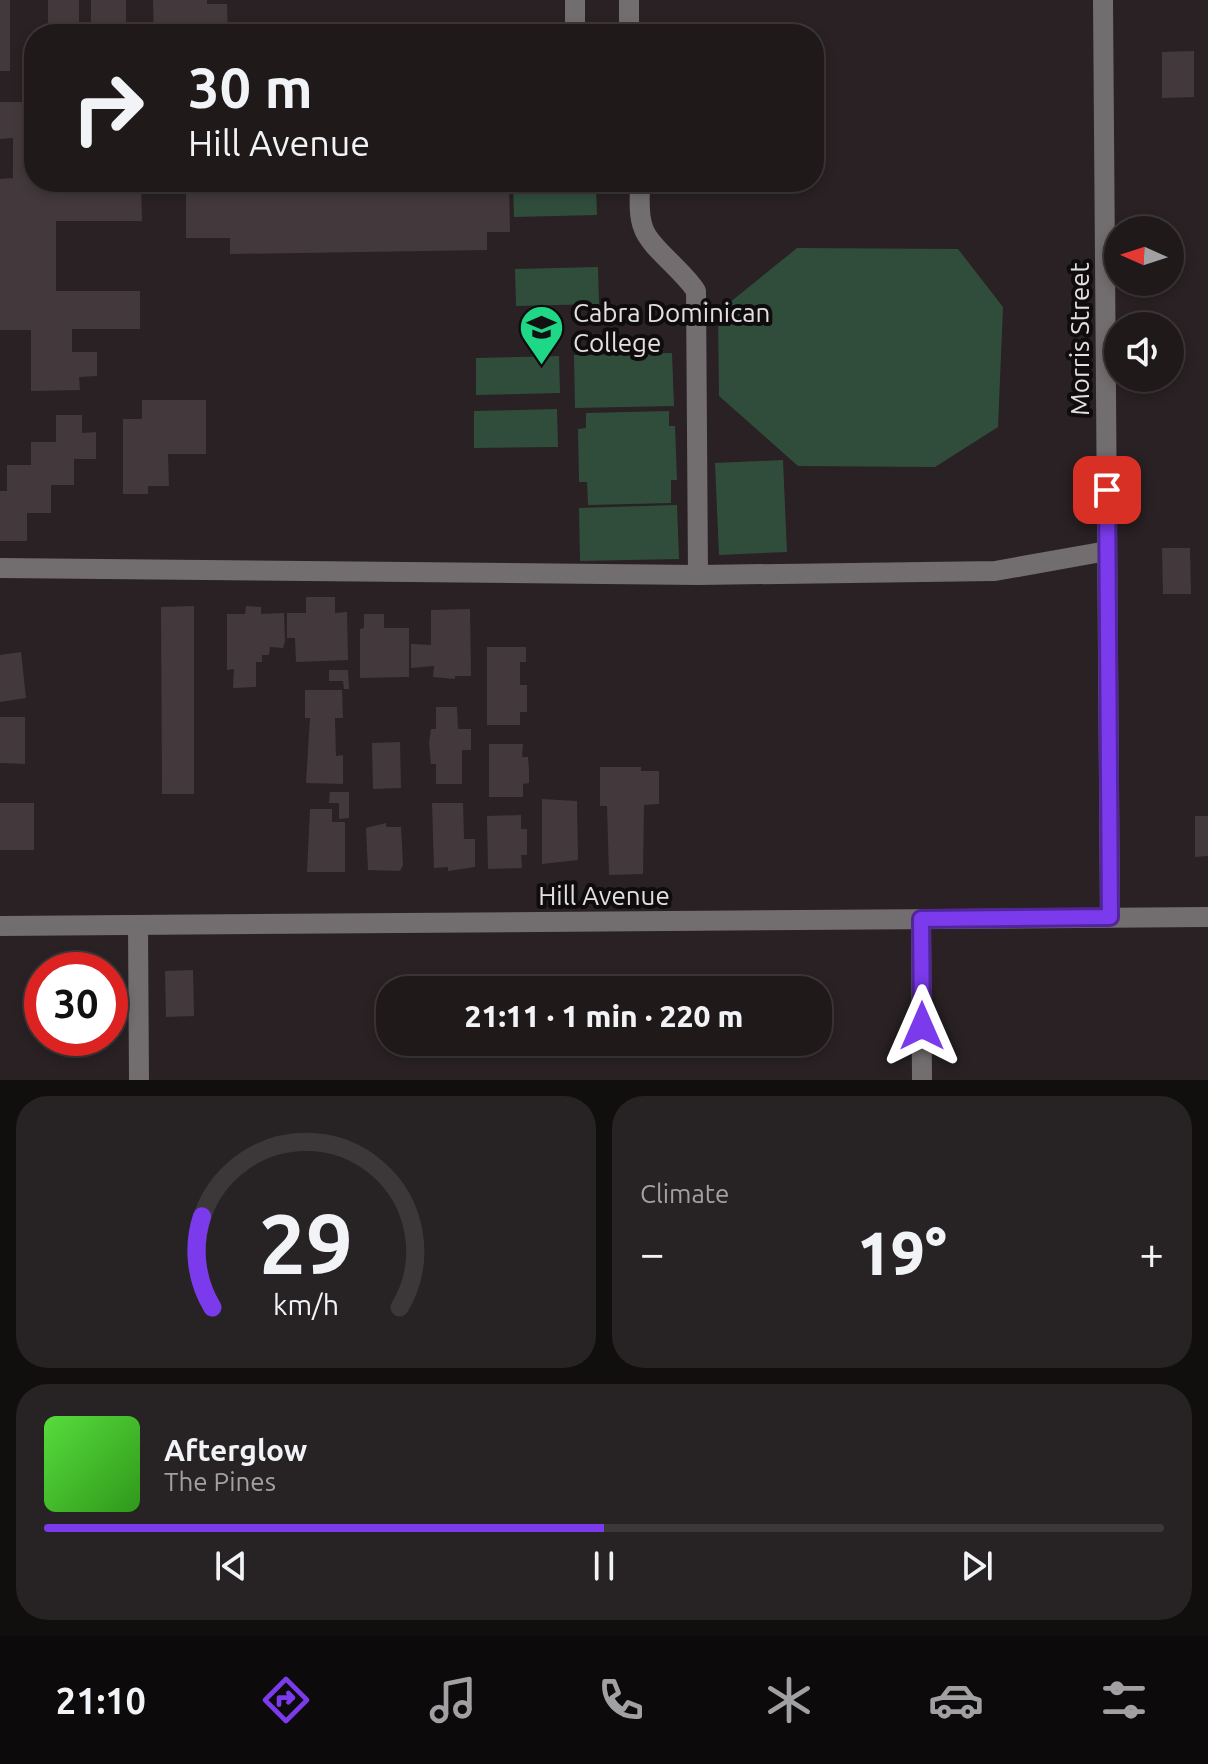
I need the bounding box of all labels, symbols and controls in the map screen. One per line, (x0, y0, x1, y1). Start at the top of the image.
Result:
icon: right (56, 56, 160, 160)
text: 30 m (188, 56, 313, 119)
text: Hill Avenue (188, 122, 370, 163)
north arrow (1104, 216, 1184, 296)
map controls (1104, 216, 1184, 392)
street label: Morris Street (1065, 262, 1094, 416)
place label: Cabra Dominican College (573, 298, 770, 357)
school or university icon: Cabra Dominican College (518, 304, 566, 367)
button: sound (1104, 312, 1184, 392)
pin (1073, 456, 1141, 524)
icon: arrive (1085, 468, 1129, 512)
street label: Hill Avenue (538, 881, 670, 910)
speed limit sign: 30 (24, 952, 128, 1056)
position arrow (880, 984, 964, 1068)
text: 21:11 · 1 min · 220 m (465, 999, 743, 1033)
text: Climate (640, 1179, 729, 1208)
text: 29 (259, 1196, 353, 1290)
text: 19° (857, 1219, 947, 1286)
text: − (640, 1228, 665, 1277)
text: + (1139, 1228, 1164, 1277)
text: km/h (273, 1288, 339, 1320)
text: Afterglow (164, 1433, 307, 1467)
text: The Pines (164, 1467, 276, 1496)
icon: previous (209, 1544, 253, 1588)
icon: pause (582, 1544, 626, 1588)
icon: next (955, 1544, 999, 1588)
icon: directions (258, 1672, 314, 1728)
icon: music (425, 1672, 481, 1728)
icon: phone (593, 1672, 649, 1728)
icon: climate (761, 1672, 817, 1728)
icon: car (928, 1672, 984, 1728)
icon: filters (1096, 1672, 1152, 1728)
text: 21:10 (56, 1680, 146, 1721)

